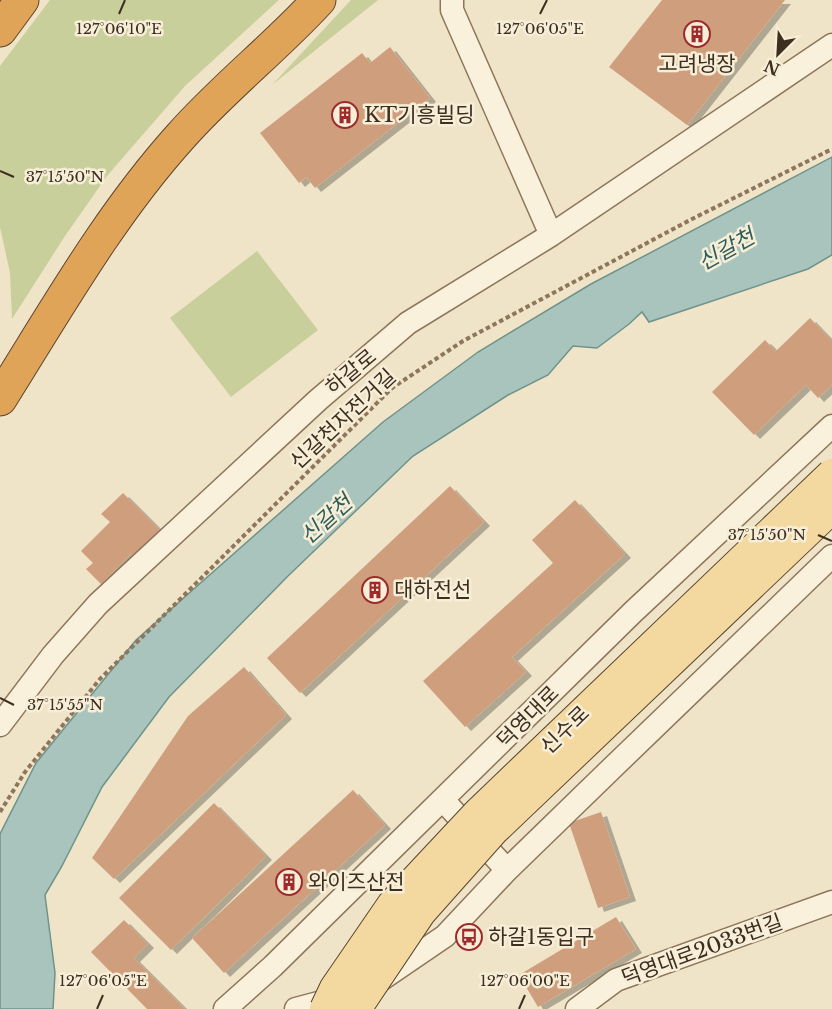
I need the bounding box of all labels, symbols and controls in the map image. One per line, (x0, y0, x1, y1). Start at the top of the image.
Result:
text: 127°06'10"E (76, 19, 162, 38)
text: 127°06'05"E (496, 19, 584, 38)
building icon: 고려냉장 (682, 19, 712, 49)
north arrow (748, 24, 808, 84)
place label: 고려냉장 (658, 51, 736, 77)
text: N (761, 56, 783, 80)
building icon: KT기흥빌딩 (330, 100, 360, 130)
place label: KT기흥빌딩 (364, 102, 475, 128)
text: 37°15'50"N (26, 167, 104, 186)
water label: 신갈천 (693, 222, 762, 276)
street label: 하갈로 (320, 343, 382, 401)
street label: 신갈천자전거길 (285, 363, 401, 475)
water label: 신갈천 (295, 487, 360, 550)
text: 37°15'50"N (728, 525, 806, 544)
building icon: 대하전선 (360, 575, 390, 605)
place label: 대하전선 (394, 577, 471, 603)
street label: 덕영대로 (491, 680, 565, 754)
text: 37°15'55"N (27, 695, 103, 714)
street label: 신수로 (535, 701, 595, 759)
building icon: 와이즈산전 (274, 867, 304, 897)
place label: 와이즈산전 (308, 869, 405, 895)
street label: 덕영대로2033번길 (618, 909, 786, 991)
bus stop icon: 하갈1동입구 (454, 922, 484, 952)
place label: 하갈1동입구 (488, 924, 594, 950)
text: 127°06'05"E (59, 971, 147, 990)
text: 127°06'00"E (480, 971, 570, 990)

